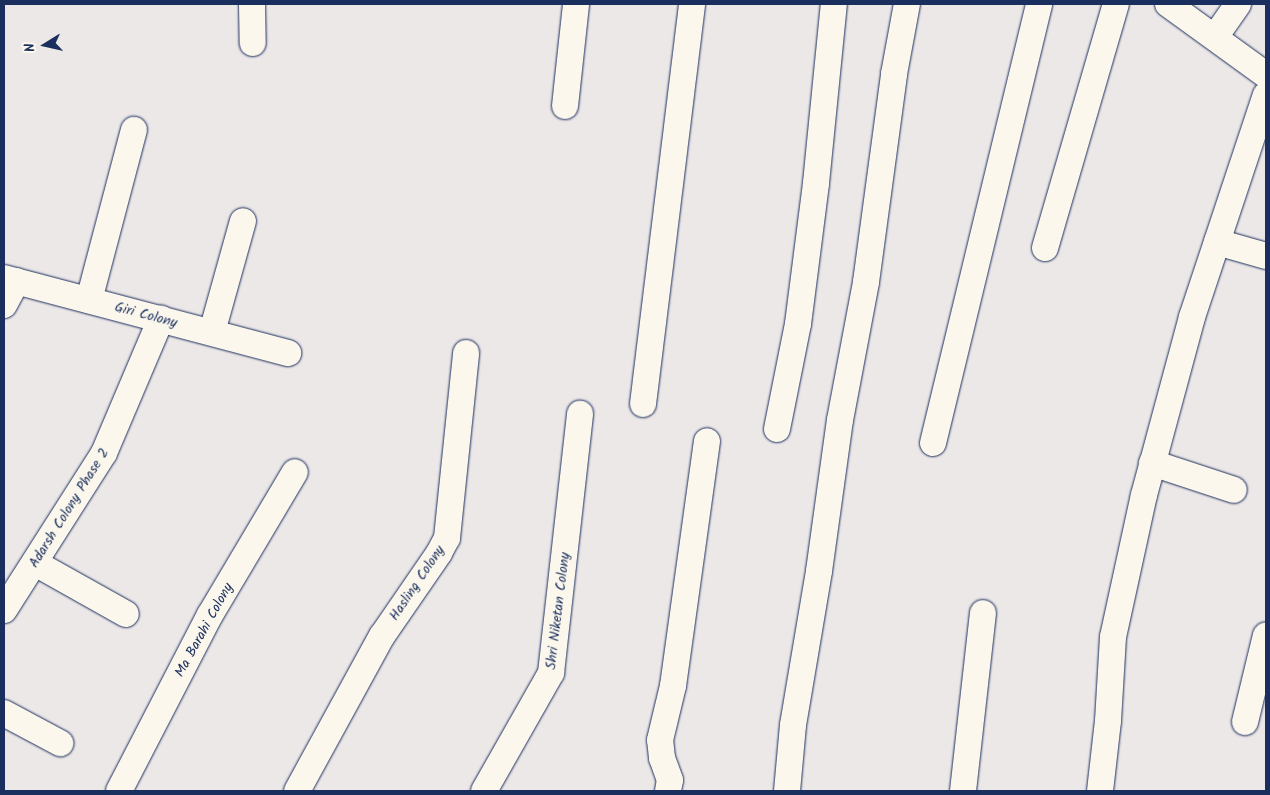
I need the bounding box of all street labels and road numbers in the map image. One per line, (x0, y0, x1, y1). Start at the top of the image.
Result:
street label: Giri Colony (113, 299, 179, 331)
street label: Adarsh Colony Phase 2 (25, 445, 113, 571)
street label: Hasling Colony (386, 542, 448, 624)
street label: Shri Niketan Colony (542, 552, 574, 670)
street label: Ma Barahi Colony (171, 580, 237, 680)

